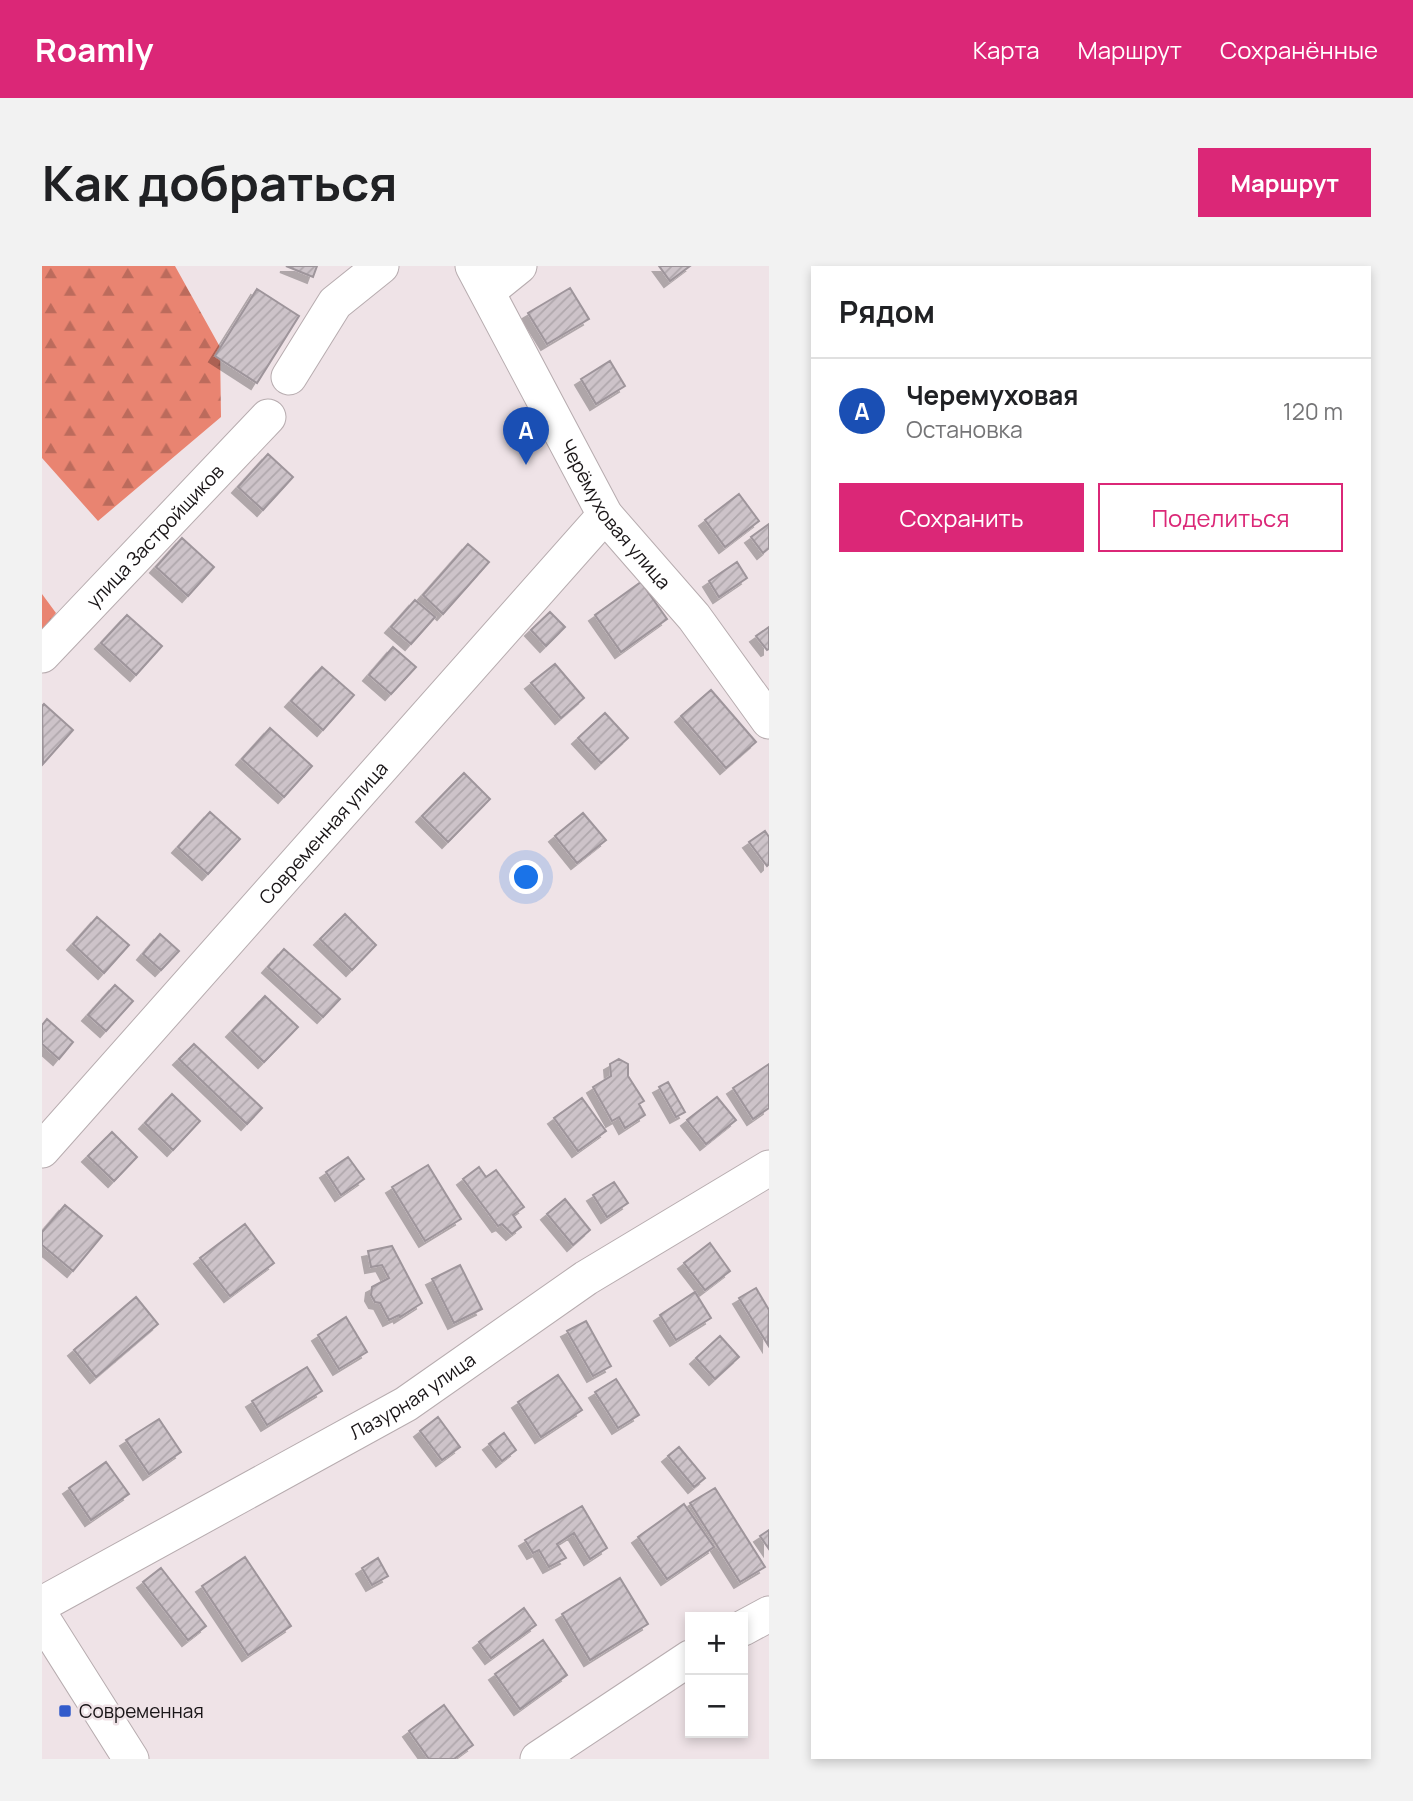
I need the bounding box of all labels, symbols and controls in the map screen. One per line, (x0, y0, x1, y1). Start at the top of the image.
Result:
text: Roamly (35, 27, 154, 72)
text: Карта (973, 33, 1040, 66)
text: Маршрут (1078, 33, 1182, 66)
text: Сохранённые (1220, 33, 1378, 66)
button: Маршрут (1198, 148, 1371, 217)
text: Как добраться (42, 149, 397, 216)
text: Рядом (839, 291, 935, 332)
text: Черемуховая (906, 377, 1079, 413)
text: A (854, 395, 870, 427)
text: 120 m (1283, 395, 1343, 427)
pin: A (503, 407, 549, 465)
text: Остановка (906, 413, 1023, 445)
street label: Черёмуховая улица (554, 435, 677, 595)
street label: улица Застройщиков (81, 459, 229, 613)
button: Сохранить (839, 483, 1084, 552)
button: Поделиться (1098, 483, 1343, 552)
street label: Современная улица (253, 756, 394, 910)
your location (509, 860, 543, 894)
street label: Лазурная улица (345, 1346, 481, 1446)
map controls (685, 1612, 748, 1738)
button: + (685, 1612, 748, 1675)
button: − (685, 1675, 748, 1738)
place label: Современная (79, 1698, 204, 1724)
marker: Современная (57, 1703, 73, 1719)

